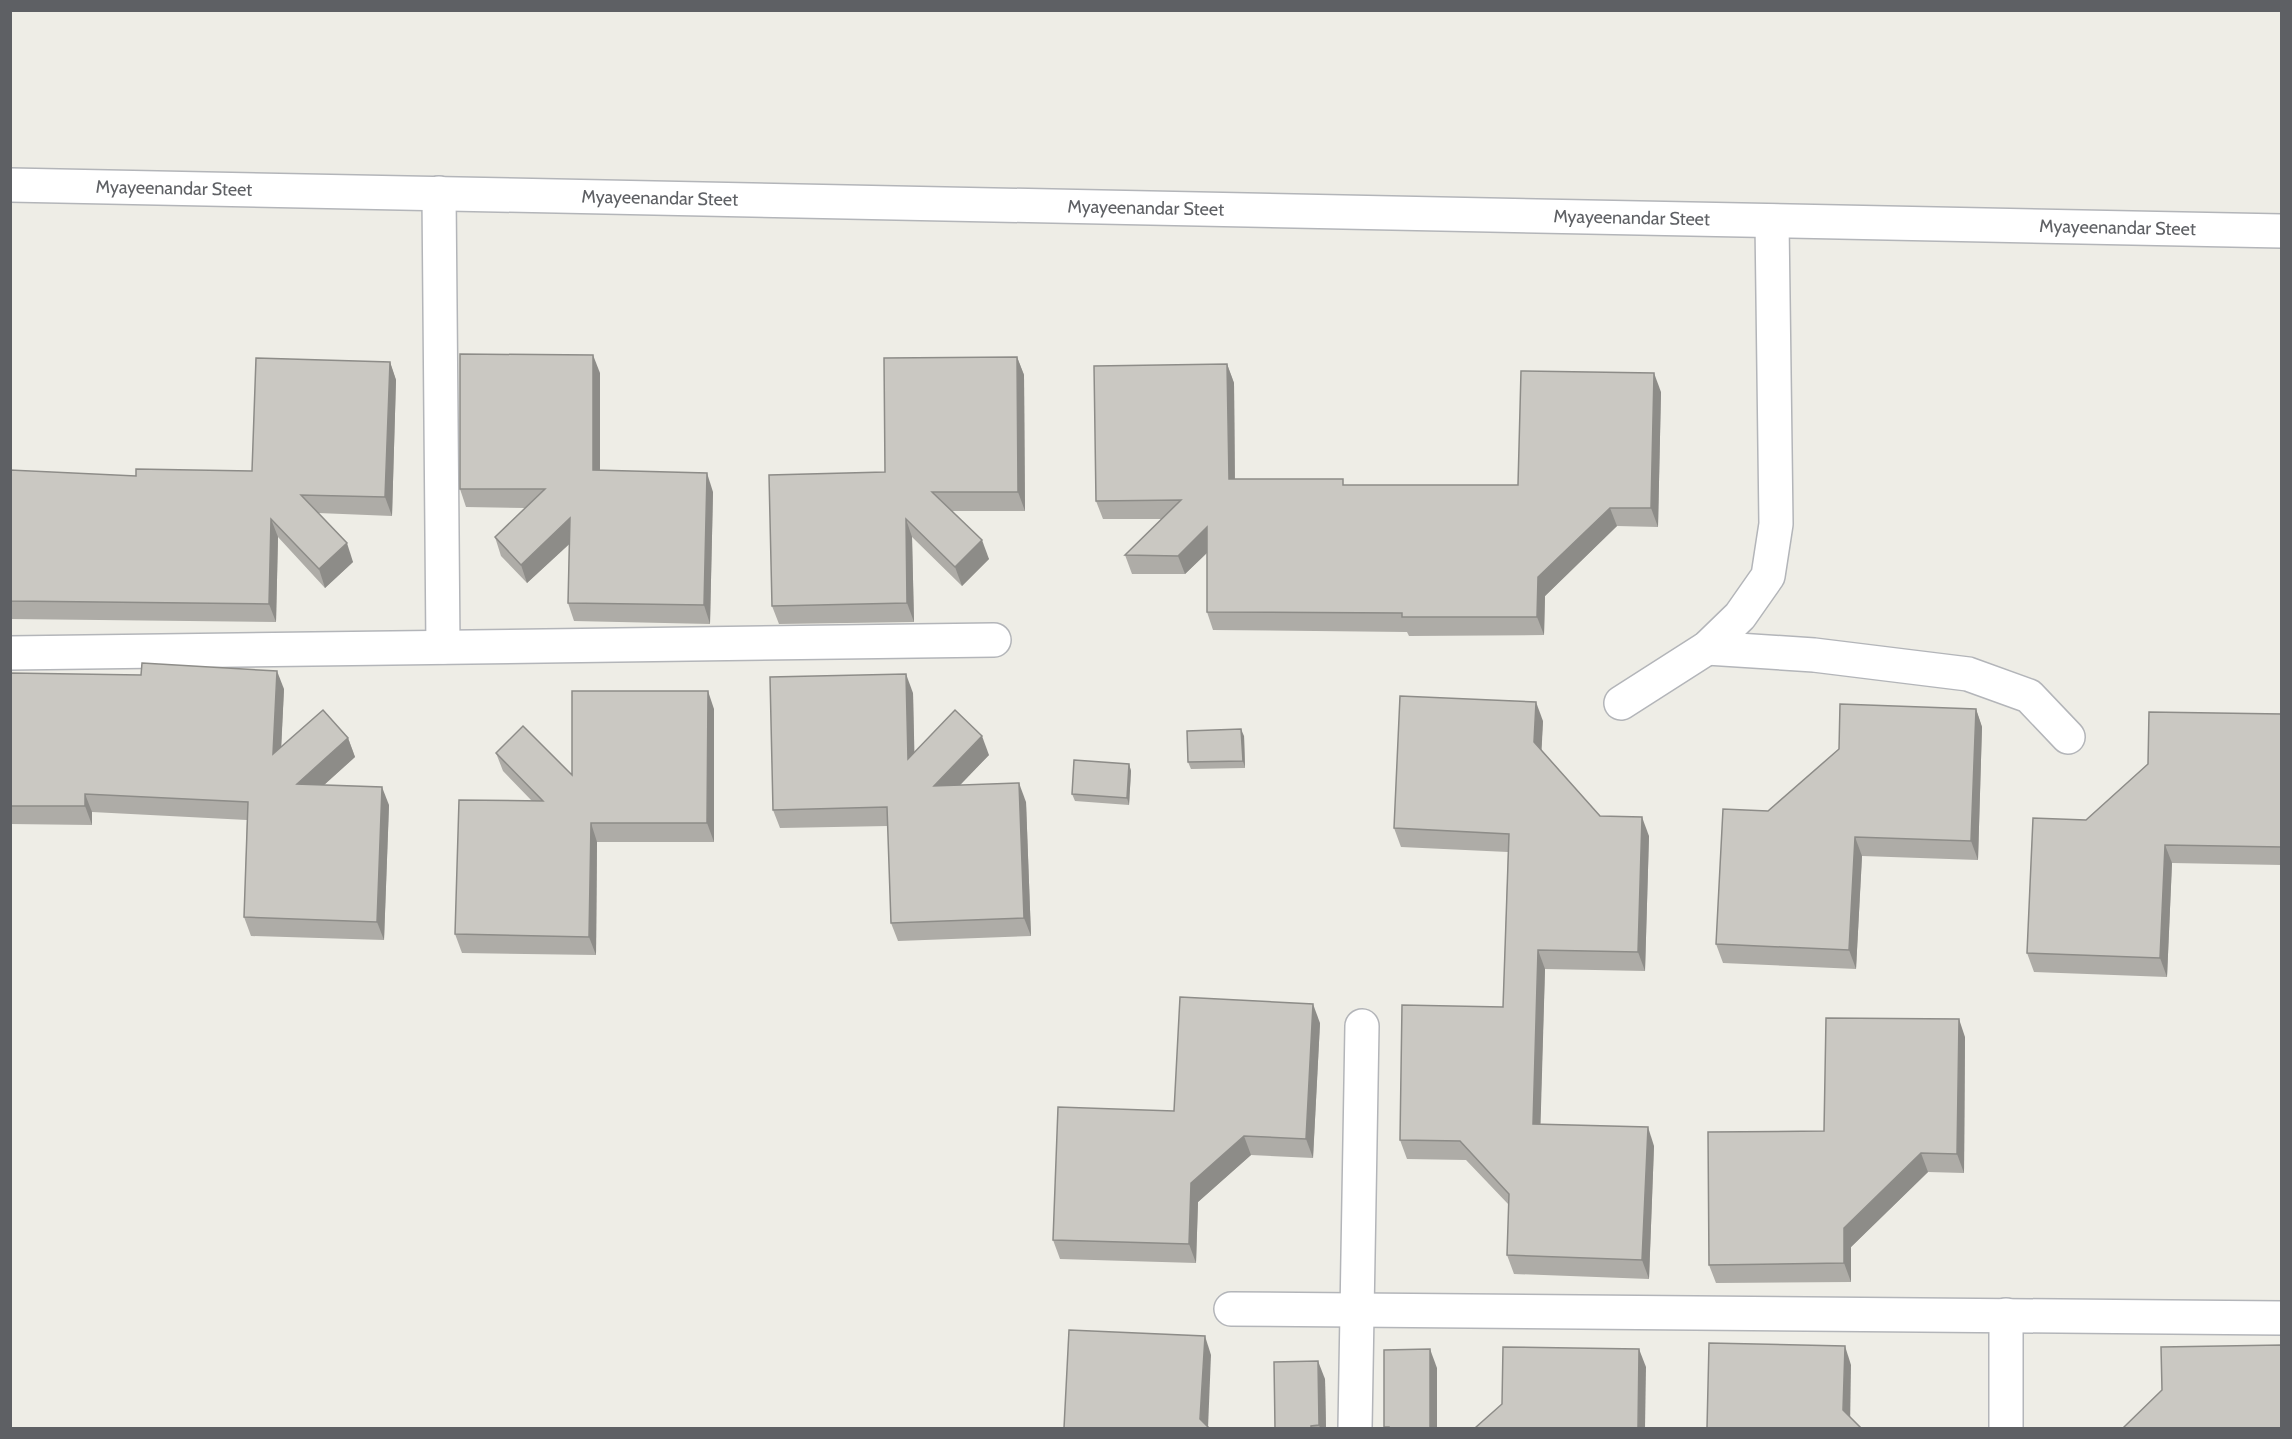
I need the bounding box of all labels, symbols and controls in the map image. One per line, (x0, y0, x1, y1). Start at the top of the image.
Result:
street label: Myayeenandar Steet (95, 176, 253, 201)
street label: Myayeenandar Steet (581, 186, 738, 211)
street label: Myayeenandar Steet (1067, 195, 1224, 221)
street label: Myayeenandar Steet (1553, 205, 1710, 230)
street label: Myayeenandar Steet (2039, 215, 2196, 240)

